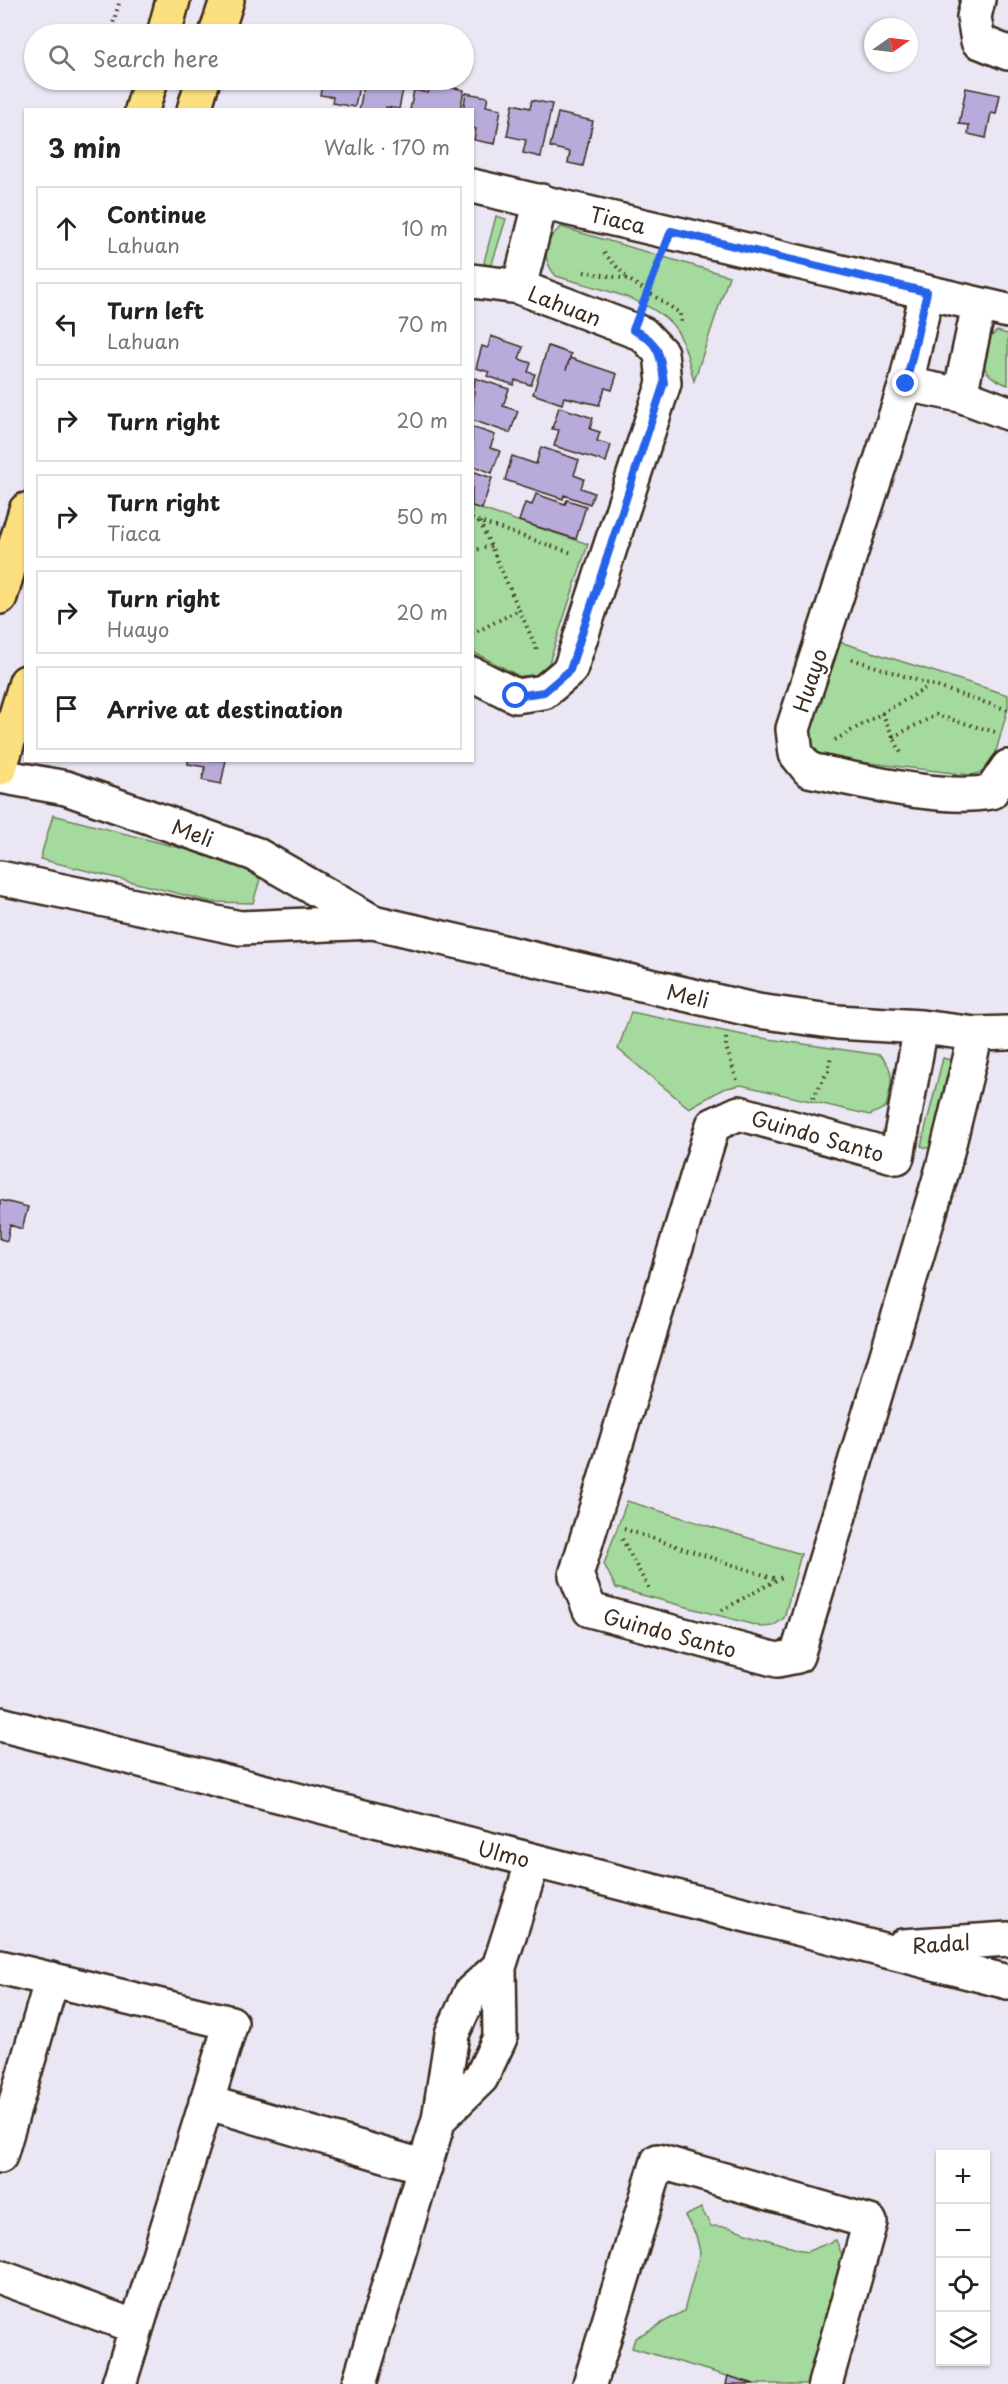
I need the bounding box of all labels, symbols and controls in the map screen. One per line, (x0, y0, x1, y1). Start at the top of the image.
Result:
north arrow (864, 18, 918, 72)
search box (24, 24, 474, 90)
icon: search (45, 41, 78, 74)
text: Search here (93, 41, 219, 74)
text: 3 min (48, 128, 121, 167)
text: Walk · 170 m (324, 132, 450, 162)
text: Continue (107, 197, 206, 230)
street label: Tiaca (587, 197, 650, 241)
icon: ahead (50, 212, 83, 245)
text: 10 m (401, 213, 448, 243)
text: Lahuan (107, 230, 180, 260)
street label: Lahuan (524, 276, 606, 334)
text: Turn left (107, 293, 204, 326)
icon: left (50, 308, 83, 341)
text: 70 m (398, 309, 448, 339)
text: Lahuan (107, 326, 180, 356)
route end (892, 370, 918, 396)
icon: right (50, 404, 83, 437)
text: Turn right (107, 404, 220, 437)
text: 20 m (396, 405, 448, 435)
text: Turn right (107, 485, 220, 518)
icon: right (50, 500, 83, 533)
text: 50 m (396, 501, 448, 531)
text: Tiaca (107, 518, 161, 548)
text: Turn right (107, 581, 220, 614)
icon: right (50, 596, 83, 629)
text: 20 m (396, 597, 448, 627)
text: Huayo (107, 614, 169, 644)
street label: Huayo (784, 644, 834, 716)
route start (502, 682, 528, 708)
icon: arrive (50, 692, 83, 725)
text: Arrive at destination (107, 692, 343, 725)
street label: Meli (168, 810, 218, 854)
street label: Meli (664, 975, 712, 1015)
street label: Guindo Santo (748, 1101, 888, 1169)
street label: Guindo Santo (600, 1599, 740, 1665)
street label: Ulmo (475, 1831, 533, 1875)
street label: Radal (911, 1925, 971, 1961)
map controls (936, 2150, 990, 2366)
button: + (936, 2150, 990, 2204)
button: − (936, 2204, 990, 2258)
button: locate (936, 2258, 990, 2312)
button: layers (936, 2312, 990, 2366)

